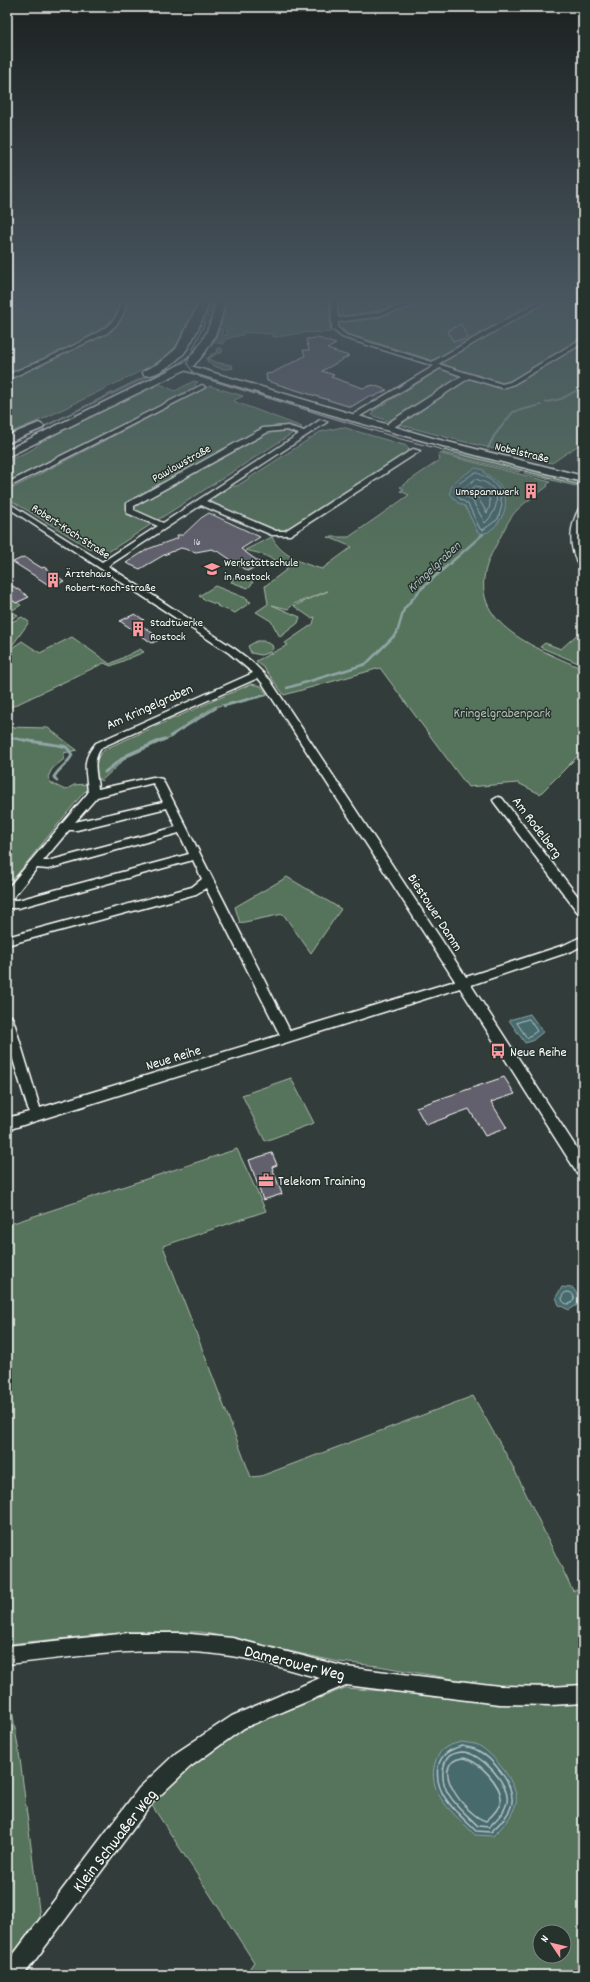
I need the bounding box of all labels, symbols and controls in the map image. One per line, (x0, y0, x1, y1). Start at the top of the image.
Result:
street label: Nobelstraße (493, 439, 550, 468)
street label: Pawlowstraße (149, 441, 214, 488)
building icon: Umspannwerk (522, 482, 540, 500)
place label: Umspannwerk (455, 484, 519, 501)
street label: Robert-Koch-Straße (28, 500, 113, 564)
house number: 16 (193, 536, 201, 550)
water label: Kringelgraben (403, 537, 467, 598)
place label: Werkstattschule in Rostock (224, 555, 298, 586)
school or university icon: Werkstattschule in Rostock (203, 560, 221, 578)
place label: Ärztehaus Robert-Koch-Straße (65, 566, 156, 597)
building icon: Ärztehaus Robert-Koch-Straße (44, 571, 62, 589)
place label: Stadtwerke Rostock (150, 615, 203, 646)
building icon: Stadtwerke Rostock (129, 620, 147, 638)
street label: Am Kringelgraben (103, 680, 197, 736)
park label: Kringelgrabenpark (454, 704, 551, 724)
street label: Am Rodelberg (506, 793, 566, 863)
street label: Biestower Damm (402, 870, 467, 956)
street label: Neue Reihe (144, 1041, 204, 1077)
bus stop icon: Neue Reihe (489, 1042, 507, 1060)
place label: Neue Reihe (510, 1043, 567, 1063)
office icon: Telekom Training (257, 1171, 275, 1189)
place label: Telekom Training (278, 1172, 366, 1192)
street label: Damerower Weg (241, 1641, 347, 1689)
street label: Klein Schwaßer Weg (68, 1785, 165, 1899)
north arrow (532, 1924, 572, 1964)
text: N (537, 1932, 554, 1946)

